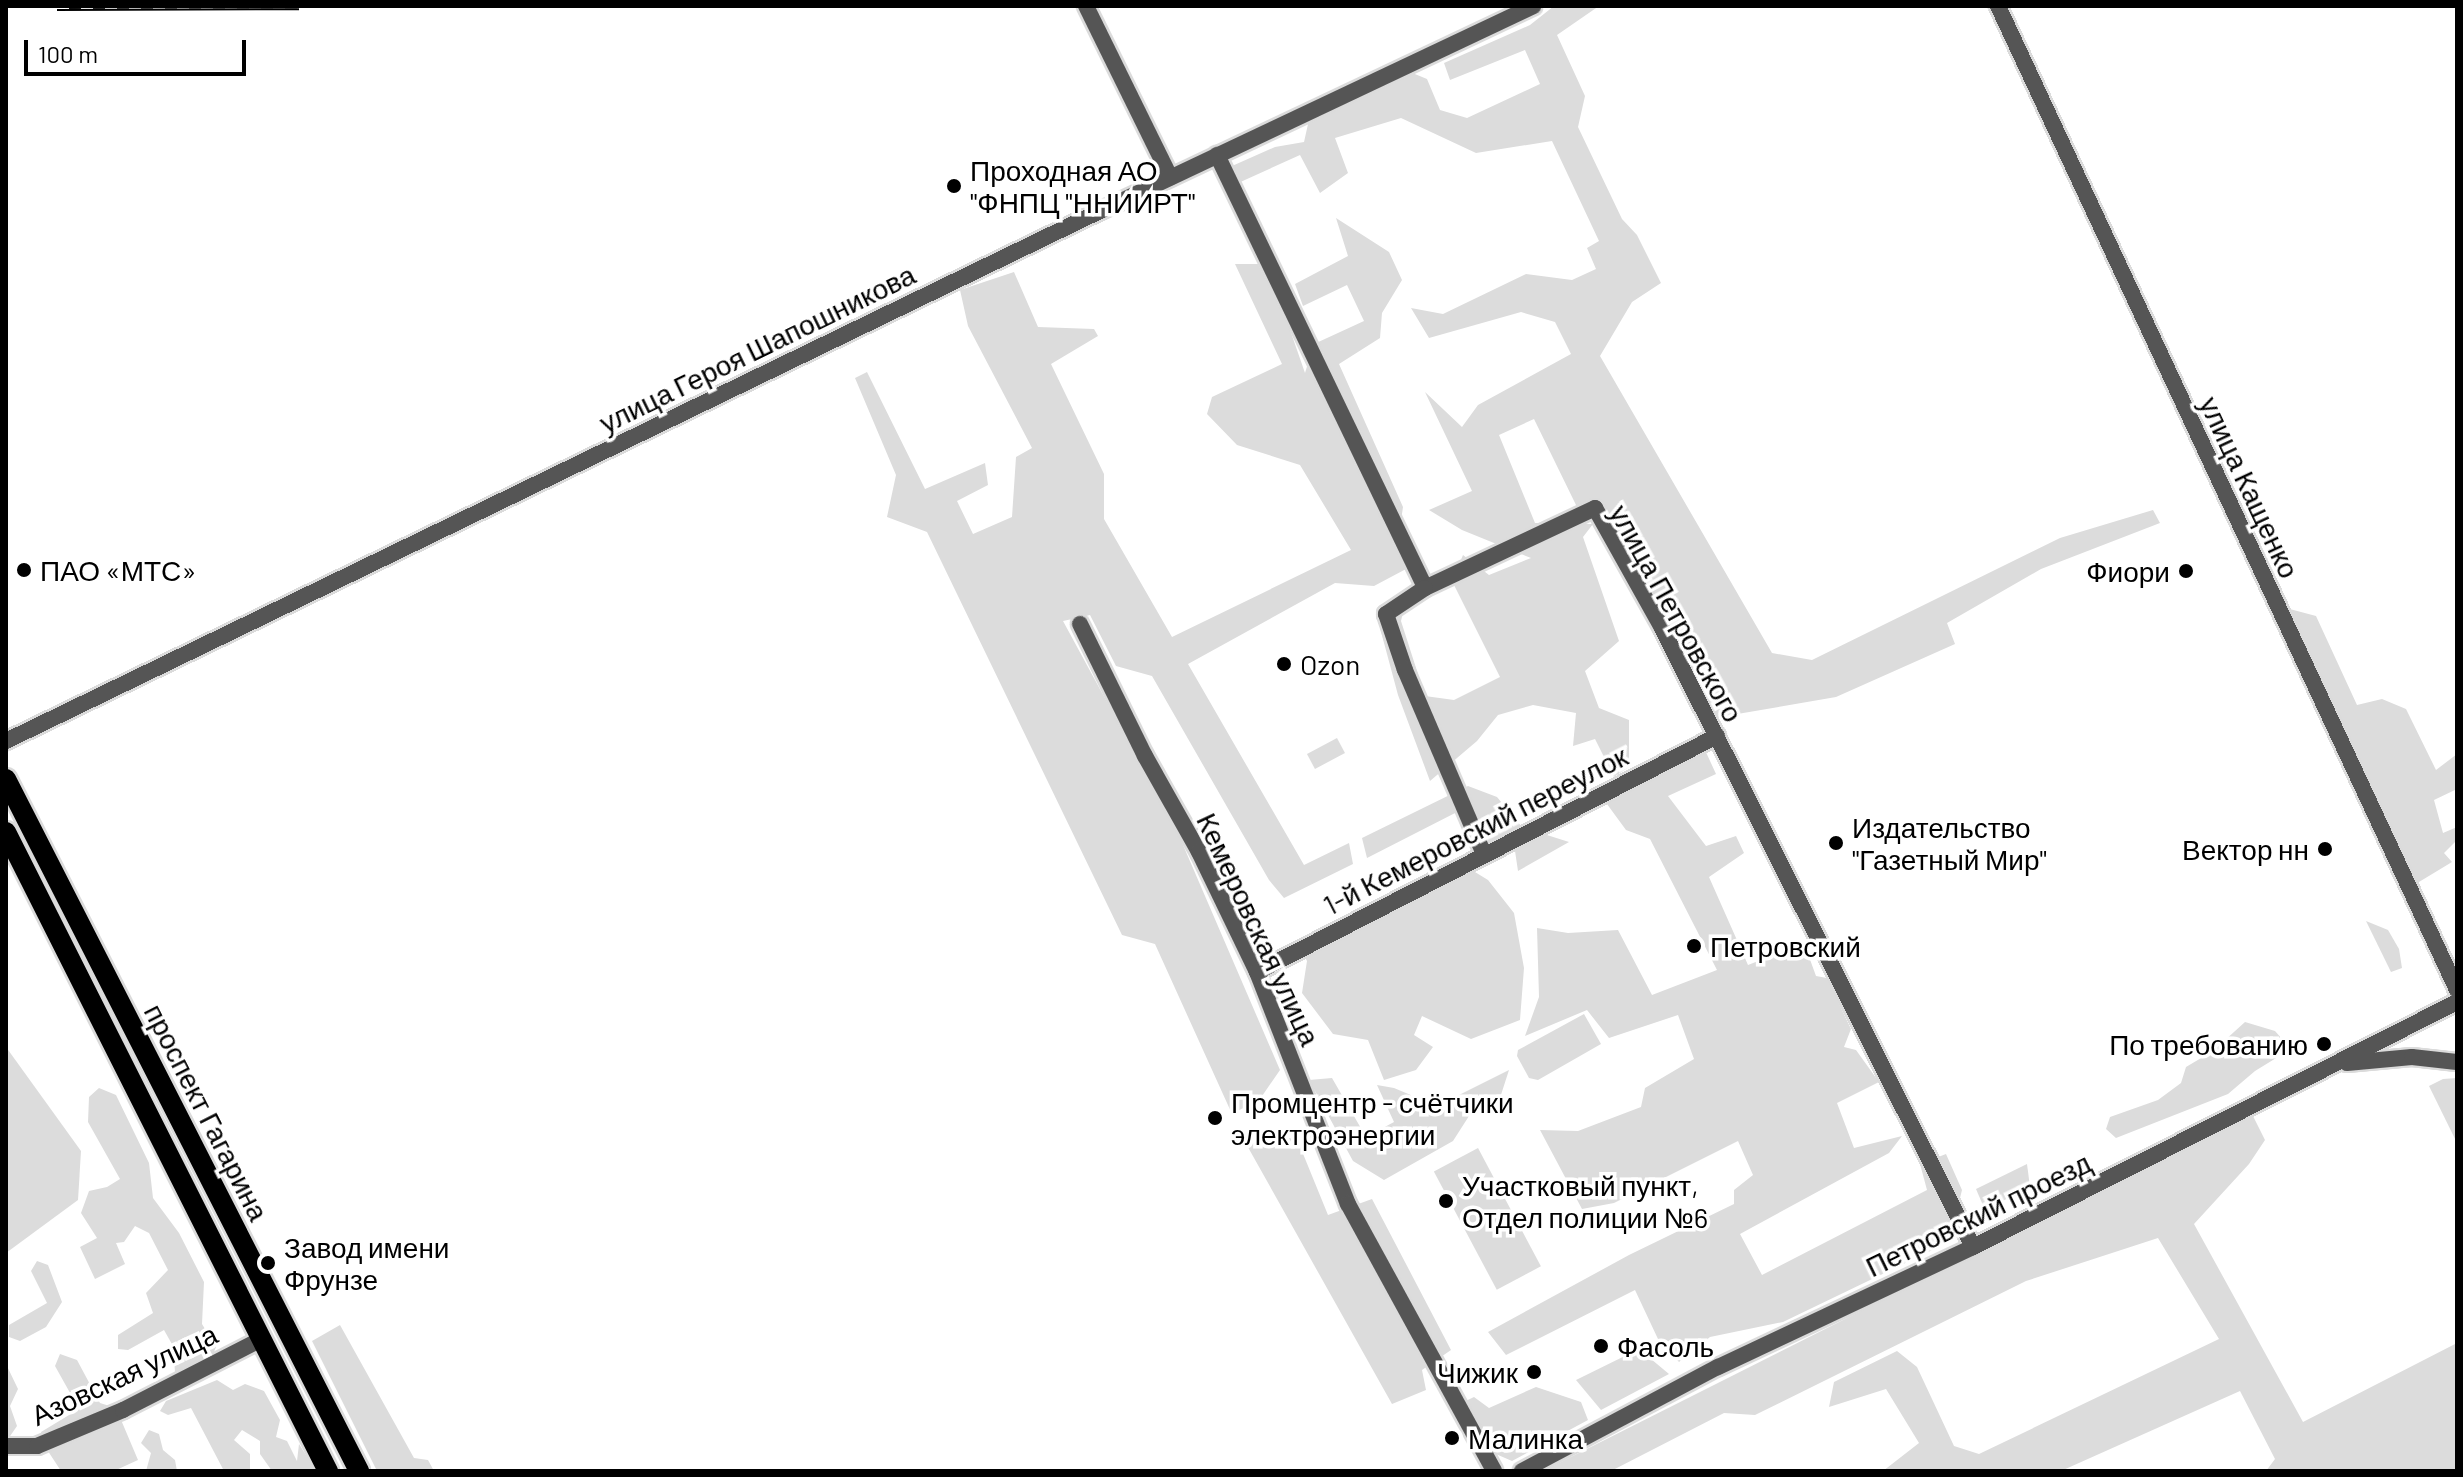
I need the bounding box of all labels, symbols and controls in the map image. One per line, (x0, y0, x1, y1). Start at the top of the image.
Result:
scale bar (28, 24, 250, 74)
text: 100 m (38, 39, 98, 68)
place label: Проходная АО "ФНПЦ "ННИИРТ" (970, 153, 1195, 219)
marker: Проходная АО "ФНПЦ "ННИИРТ" (945, 177, 963, 195)
street label: улица Героя Шапошникова (594, 257, 920, 439)
street label: улица Кащенко (2193, 391, 2307, 583)
street label: улица Петровского (1603, 499, 1751, 727)
place label: ПАО «МТС» (40, 553, 196, 587)
place label: Фиори (2086, 554, 2170, 588)
marker: ПАО «МТС» (15, 561, 33, 579)
marker: Фиори (2177, 562, 2195, 580)
place label: Ozon (1300, 647, 1360, 681)
marker: Ozon (1275, 655, 1293, 673)
street label: 1-й Кемеровский переулок (1317, 739, 1633, 921)
street label: Кемеровская улица (1190, 807, 1328, 1051)
place label: Издательство "Газетный Мир" (1852, 810, 2047, 876)
place label: Вектор нн (2182, 832, 2309, 866)
marker: Издательство "Газетный Мир" (1827, 834, 1845, 852)
marker: Вектор нн (2316, 840, 2334, 858)
place label: Петровский (1710, 929, 1861, 963)
marker: Петровский (1685, 937, 1703, 955)
street label: проспект Гагарина (138, 998, 276, 1226)
place label: По требованию (2109, 1027, 2308, 1061)
marker: По требованию (2315, 1035, 2333, 1053)
place label: Промцентр - счётчики электроэнергии (1231, 1085, 1514, 1151)
marker: Промцентр - счётчики электроэнергии (1206, 1109, 1224, 1127)
street label: Петровский проезд (1860, 1145, 2096, 1283)
place label: Участковый пункт, Отдел полиции №6 (1462, 1168, 1708, 1234)
marker: Участковый пункт, Отдел полиции №6 (1437, 1192, 1455, 1210)
place label: Завод имени Фрунзе (284, 1230, 450, 1296)
marker: Завод имени Фрунзе (259, 1254, 277, 1272)
street label: Азовская улица (26, 1316, 222, 1432)
place label: Фасоль (1617, 1329, 1714, 1363)
marker: Фасоль (1592, 1337, 1610, 1355)
place label: Чижик (1437, 1355, 1518, 1389)
marker: Чижик (1525, 1363, 1543, 1381)
place label: Малинка (1468, 1421, 1583, 1455)
marker: Малинка (1443, 1429, 1461, 1447)

